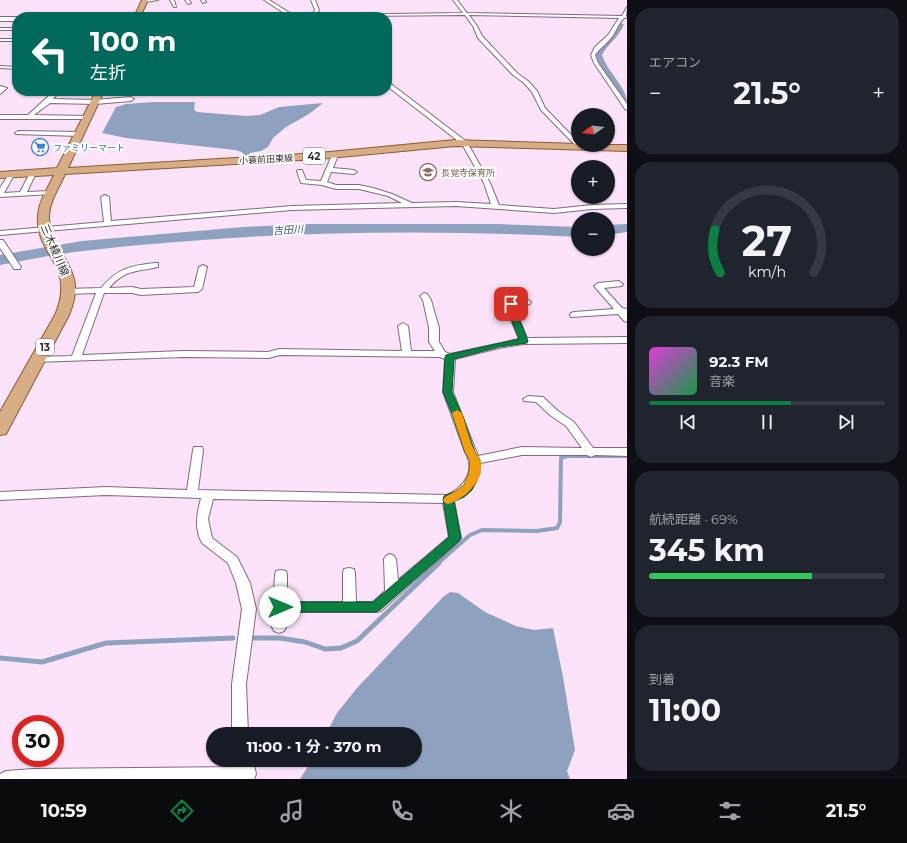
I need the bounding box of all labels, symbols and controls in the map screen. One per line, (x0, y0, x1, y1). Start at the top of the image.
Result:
text: 100 m (90, 24, 176, 58)
icon: left (24, 28, 76, 80)
text: エアコン (649, 54, 701, 70)
text: 左折 (90, 62, 126, 84)
text: 21.5° (733, 75, 801, 112)
text: − (649, 80, 662, 107)
text: + (872, 80, 885, 107)
north arrow (571, 108, 615, 152)
map controls (571, 108, 615, 256)
supermarket icon: ファミリーマート (30, 137, 50, 157)
place label: ファミリーマート (53, 142, 125, 153)
road number: 42 (303, 148, 325, 164)
street label: 小蓑前田東線 (239, 152, 294, 166)
button: + (571, 160, 615, 204)
school or university icon: 長覚寺保育所 (418, 162, 438, 182)
place label: 長覚寺保育所 (441, 167, 495, 178)
button: − (571, 212, 615, 256)
text: 27 (742, 216, 792, 266)
street label: 三木綾川線 (38, 222, 72, 278)
water label: 吉田川 (273, 222, 304, 238)
text: km/h (748, 263, 786, 281)
pin (494, 287, 528, 321)
icon: arrive (500, 293, 522, 315)
road number: 13 (36, 339, 54, 355)
text: 92.3 FM (709, 352, 769, 371)
text: 音楽 (709, 373, 735, 389)
icon: previous (677, 411, 699, 433)
icon: pause (756, 411, 778, 433)
icon: next (835, 411, 857, 433)
text: 航続距離 · 69% (649, 511, 738, 527)
text: 345 km (649, 532, 765, 569)
position arrow (259, 586, 301, 628)
text: 到着 (649, 671, 675, 687)
text: 11:00 (649, 692, 721, 729)
speed limit sign: 30 (12, 715, 64, 767)
text: 11:00 · 1 分 · 370 m (246, 737, 382, 756)
icon: directions (168, 797, 196, 825)
icon: music (278, 797, 306, 825)
icon: phone (388, 797, 416, 825)
icon: climate (497, 797, 525, 825)
icon: car (607, 797, 635, 825)
icon: filters (716, 797, 744, 825)
text: 10:59 (41, 800, 87, 822)
text: 21.5° (826, 800, 866, 822)

